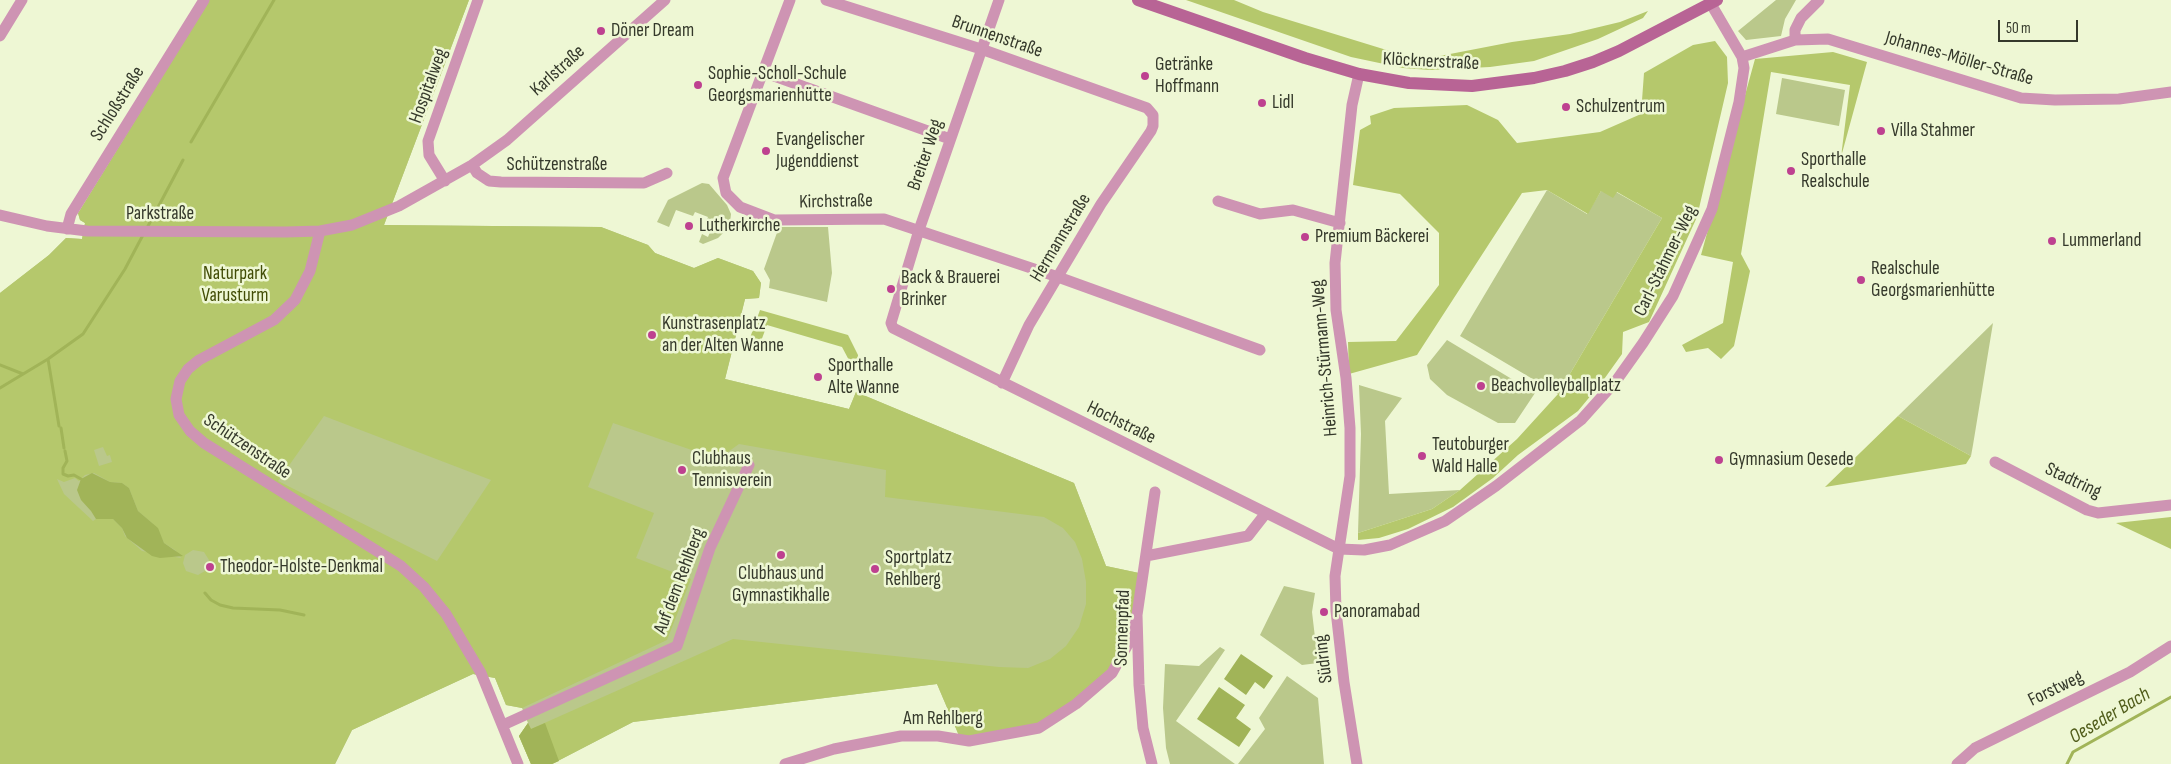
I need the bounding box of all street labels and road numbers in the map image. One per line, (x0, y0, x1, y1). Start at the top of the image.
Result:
street label: Brunnenstraße (949, 11, 1045, 63)
street label: Johannes-Möller-Straße (1882, 27, 2036, 91)
street label: Karlstraße (526, 41, 590, 101)
street label: Hospitalweg (405, 45, 453, 127)
street label: Klöcknerstraße (1382, 48, 1480, 76)
street label: Schloßstraße (86, 62, 150, 146)
street label: Breiter Weg (903, 116, 949, 194)
street label: Schützenstraße (507, 154, 607, 176)
street label: Kirchstraße (799, 190, 873, 214)
street label: Hermannstraße (1026, 190, 1096, 286)
street label: Carl-Stahmer-Weg (1629, 202, 1703, 320)
street label: Parkstraße (126, 203, 194, 225)
street label: Heinrich-Stürmann-Weg (1307, 279, 1343, 437)
street label: Hochstraße (1083, 397, 1159, 449)
street label: Schützenstraße (199, 409, 295, 485)
street label: Stadtring (2041, 458, 2105, 504)
street label: Auf dem Rehlberg (649, 525, 711, 637)
street label: Sonnenpfad (1110, 589, 1136, 667)
street label: Südring (1310, 633, 1338, 685)
street label: Forstweg (2025, 666, 2087, 712)
street label: Am Rehlberg (903, 708, 983, 730)

